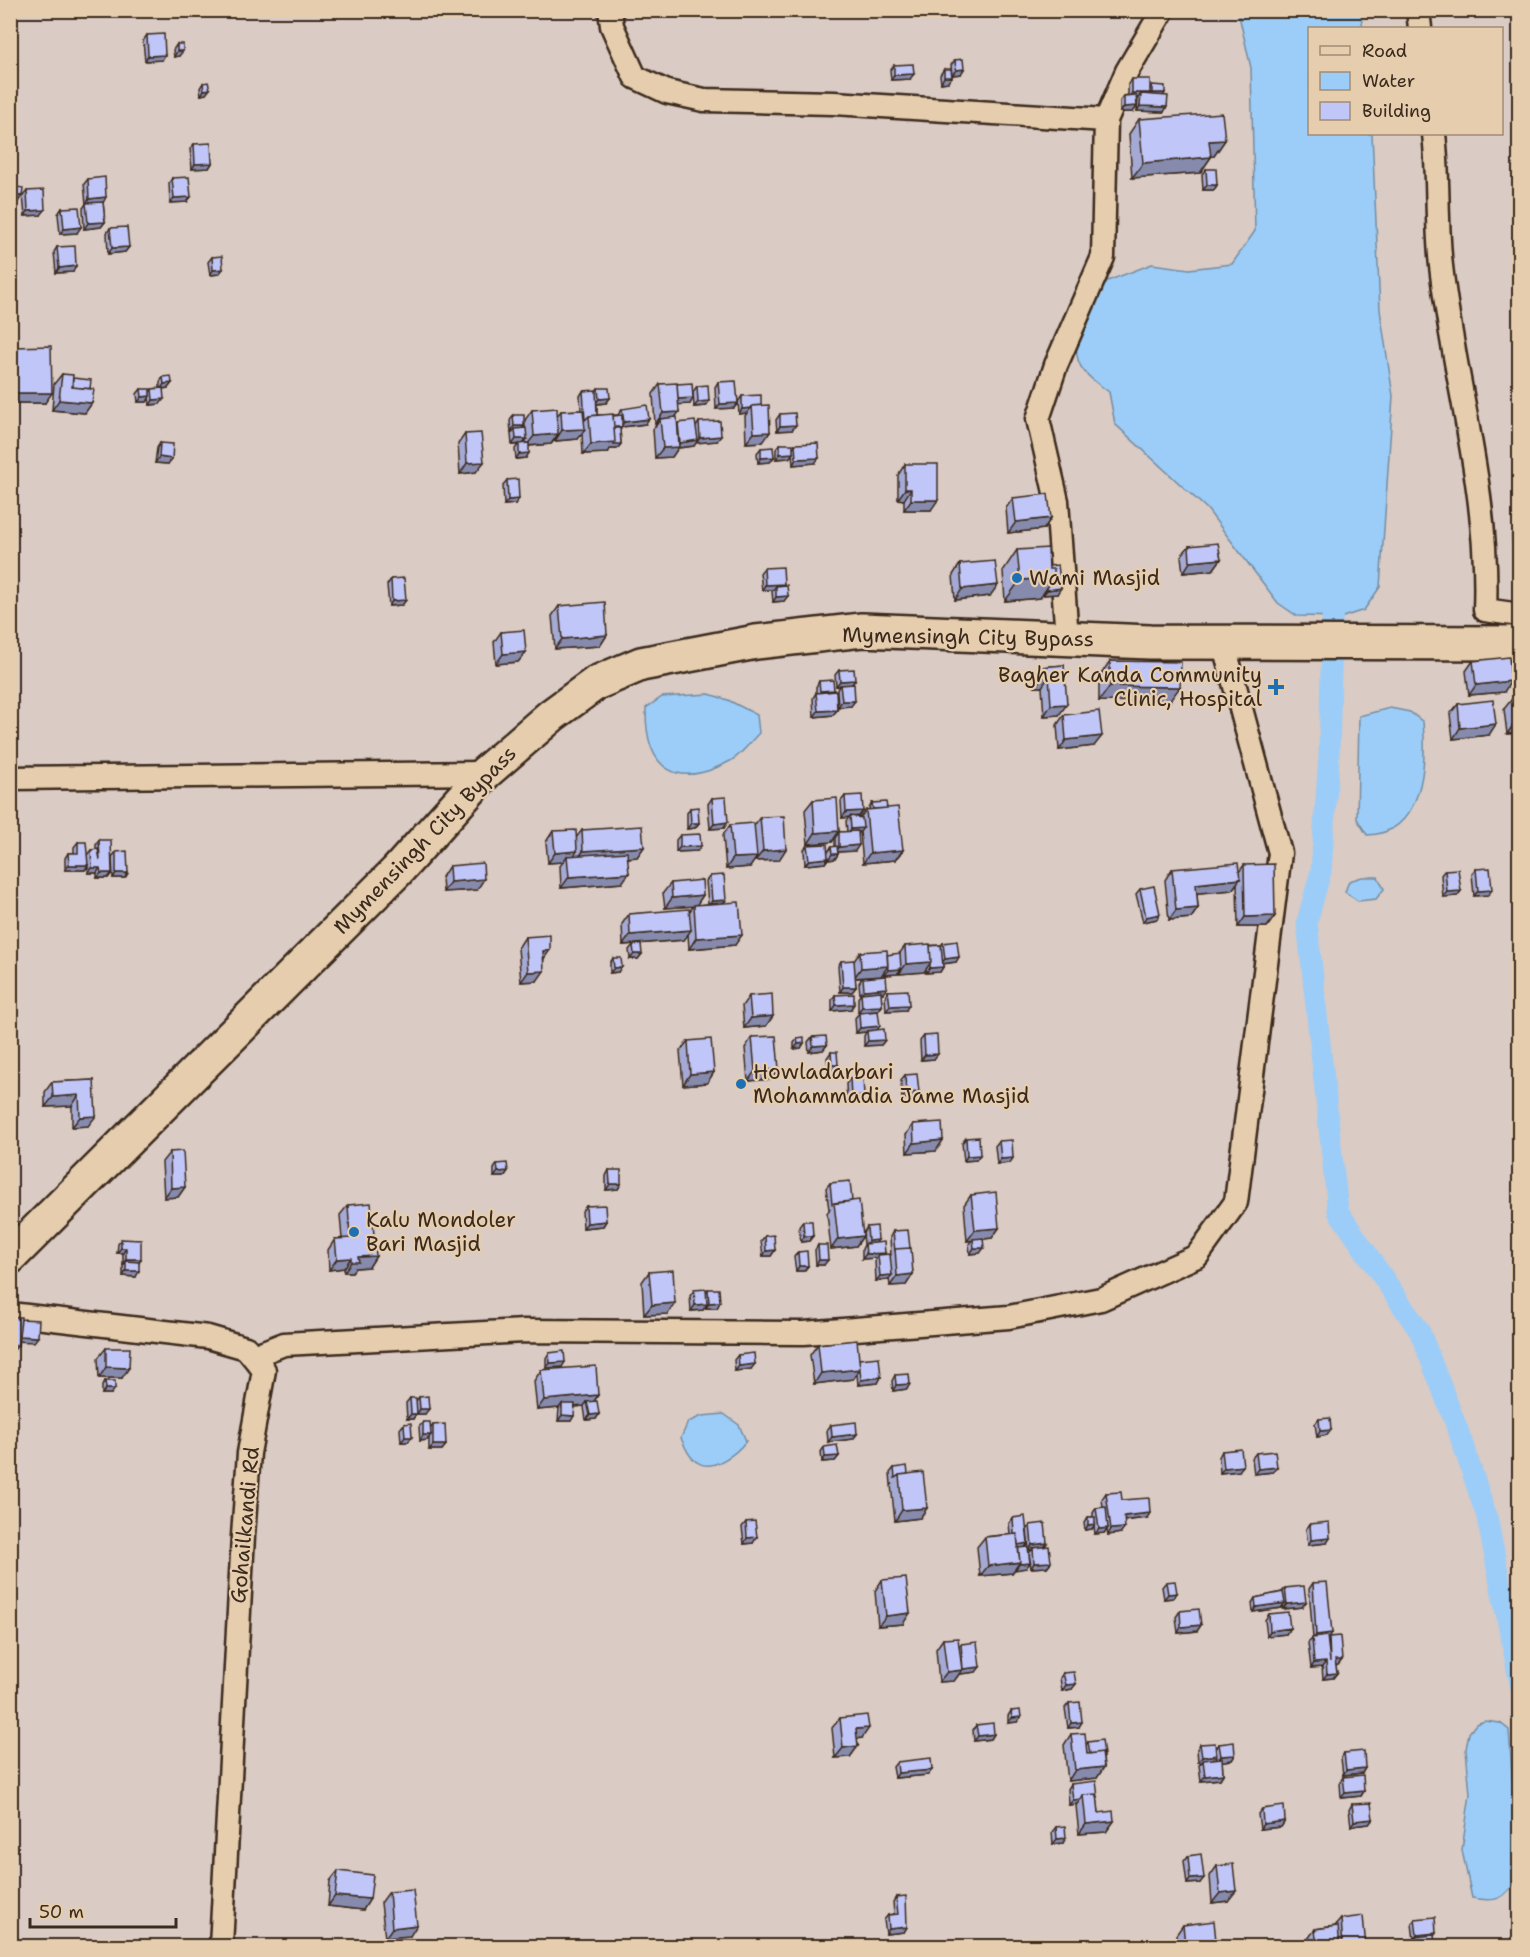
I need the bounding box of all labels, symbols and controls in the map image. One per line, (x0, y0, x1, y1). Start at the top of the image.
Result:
legend (1308, 27, 1503, 135)
text: Road (1362, 39, 1407, 63)
text: Water (1362, 69, 1415, 93)
text: Building (1362, 99, 1431, 123)
place label: Wami Masjid (1029, 564, 1160, 592)
marker: Wami Masjid (1010, 571, 1024, 585)
street label: Mymensingh City Bypass (842, 621, 1094, 653)
place label: Bagher Kanda Community Clinic, Hospital (998, 661, 1263, 713)
marker: Bagher Kanda Community Clinic, Hospital (1267, 678, 1285, 696)
street label: Mymensingh City Bypass (327, 740, 523, 940)
place label: Howladarbari Mohammadia Jame Masjid (753, 1058, 1030, 1110)
marker: Howladarbari Mohammadia Jame Masjid (734, 1077, 748, 1091)
place label: Kalu Mondoler Bari Masjid (366, 1206, 516, 1258)
marker: Kalu Mondoler Bari Masjid (347, 1225, 361, 1239)
street label: Gohailkandi Rd (224, 1445, 266, 1605)
scale bar (30, 1891, 176, 1929)
text: 50 m (39, 1900, 84, 1924)

